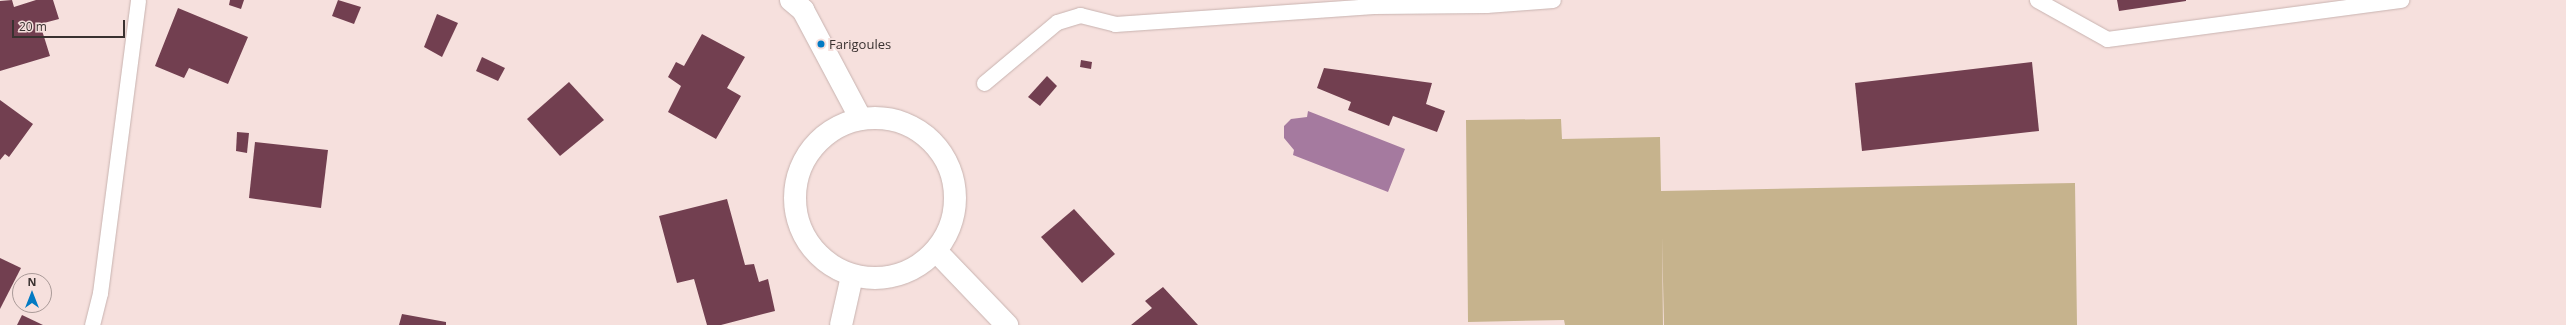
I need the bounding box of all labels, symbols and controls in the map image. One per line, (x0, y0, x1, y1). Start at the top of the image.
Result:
scale bar (14, 12, 127, 38)
text: 20 m (19, 18, 47, 35)
place label: Farigoules (829, 36, 891, 52)
marker: Farigoules (816, 39, 826, 49)
north arrow (12, 273, 52, 313)
text: N (28, 274, 36, 289)

